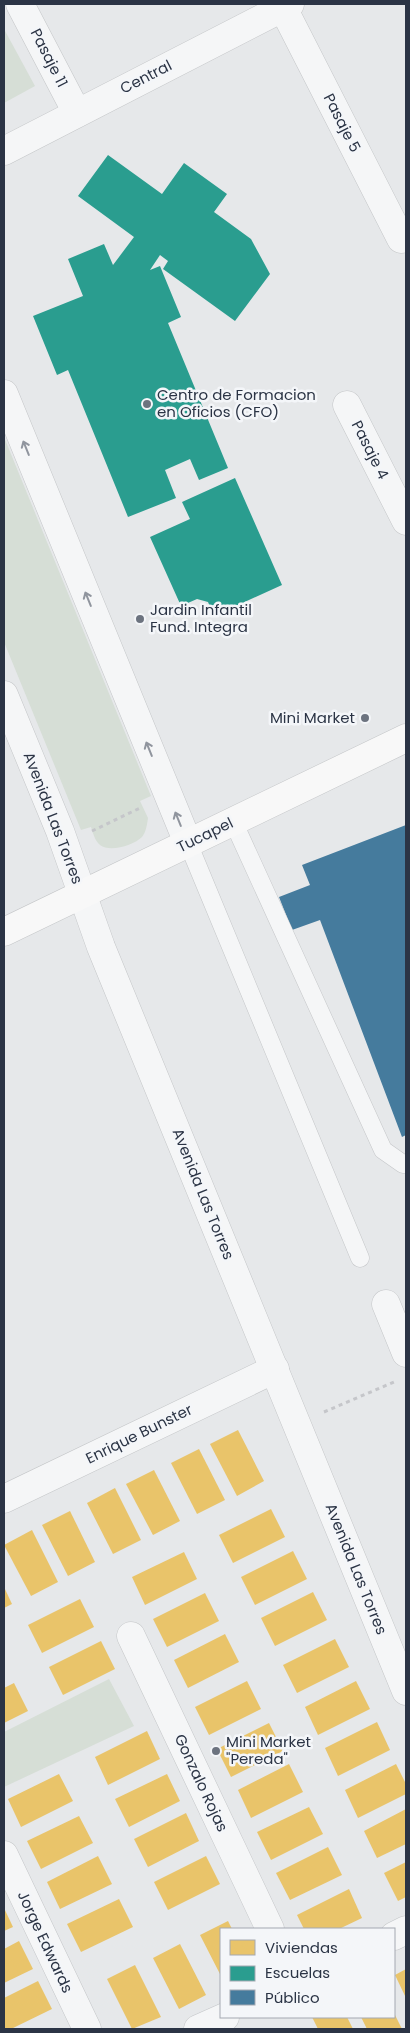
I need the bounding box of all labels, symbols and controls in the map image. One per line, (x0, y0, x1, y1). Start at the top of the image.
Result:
street label: Pasaje 11 (26, 25, 73, 91)
street label: Central (116, 55, 175, 98)
street label: Pasaje 5 (319, 90, 366, 156)
place label: Centro de Formacion en Oficios (CFO) (157, 384, 316, 422)
marker: Centro de Formacion en Oficios (CFO) (141, 398, 153, 410)
street label: Pasaje 4 (347, 417, 394, 483)
one-way arrow (21, 441, 30, 456)
one-way arrow (82, 592, 92, 607)
place label: Jardin Infantil Fund. Integra (150, 599, 252, 637)
marker: Jardin Infantil Fund. Integra (134, 613, 146, 625)
place label: Mini Market (270, 707, 355, 728)
marker: Mini Market (359, 712, 371, 724)
one-way arrow (144, 742, 154, 757)
street label: Avenida Las Torres (19, 749, 88, 887)
one-way arrow (172, 812, 182, 827)
street label: Tucapel (173, 812, 236, 857)
street label: Avenida Las Torres (168, 1125, 239, 1263)
street label: Enrique Bunster (82, 1398, 196, 1468)
street label: Avenida Las Torres (321, 1500, 392, 1638)
street label: Gonzalo Rojas (170, 1731, 233, 1835)
place label: Mini Market "Pereda" (226, 1731, 311, 1769)
marker: Mini Market "Pereda" (210, 1745, 222, 1757)
street label: Jorge Edwards (13, 1887, 78, 1996)
legend (220, 1928, 395, 2018)
text: Viviendas (265, 1937, 338, 1958)
text: Escuelas (265, 1962, 330, 1983)
text: Público (265, 1987, 320, 2008)

